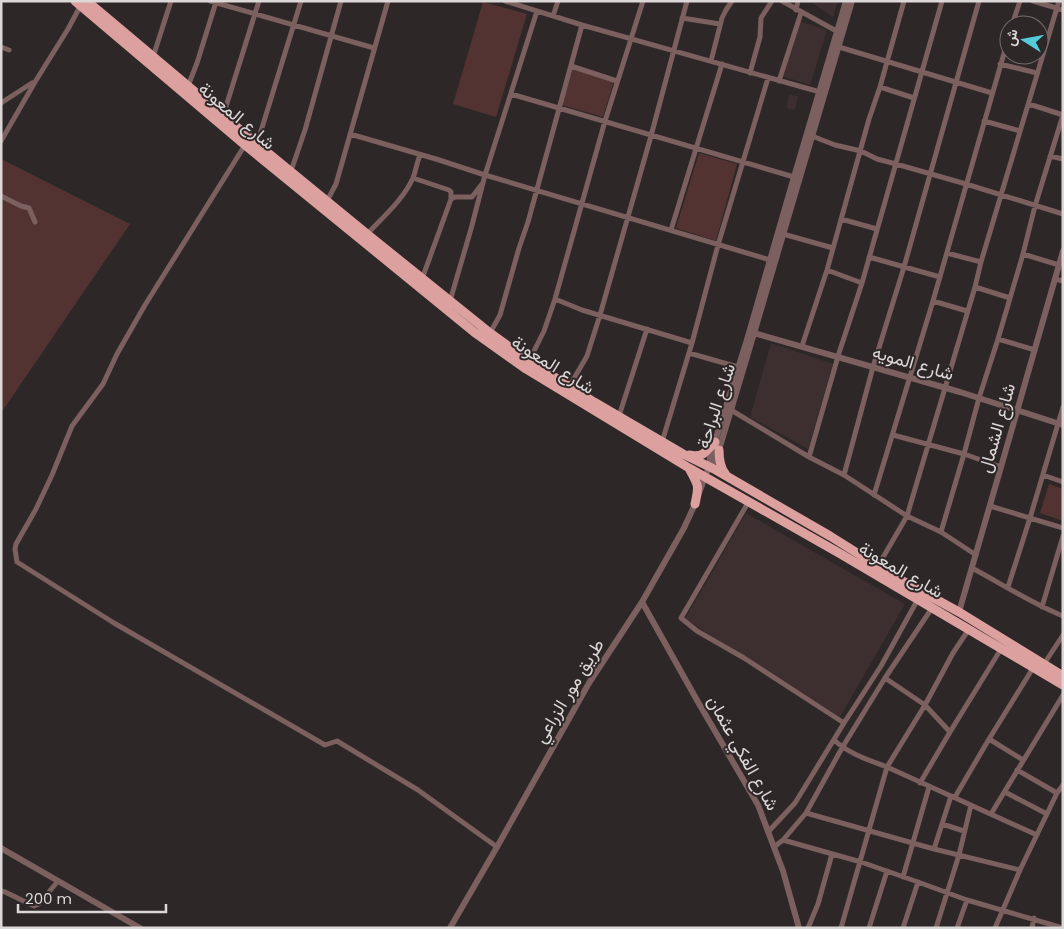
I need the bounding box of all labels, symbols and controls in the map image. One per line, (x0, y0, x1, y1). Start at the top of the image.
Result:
north arrow (999, 15, 1049, 65)
text: ش (1000, 27, 1023, 48)
street label: شارع المعونة (193, 76, 281, 155)
street label: شارع المعونة (507, 329, 600, 400)
street label: شارع المويه (869, 339, 957, 386)
street label: شارع البراحة (690, 360, 741, 452)
street label: شارع الشمال (972, 380, 1021, 476)
street label: شارع المعونة (855, 535, 948, 604)
street label: طريق مور الزراعي (528, 634, 612, 749)
street label: شارع الفكي عثمان (699, 691, 785, 816)
scale bar (18, 882, 165, 914)
text: 200 m (25, 888, 72, 909)

